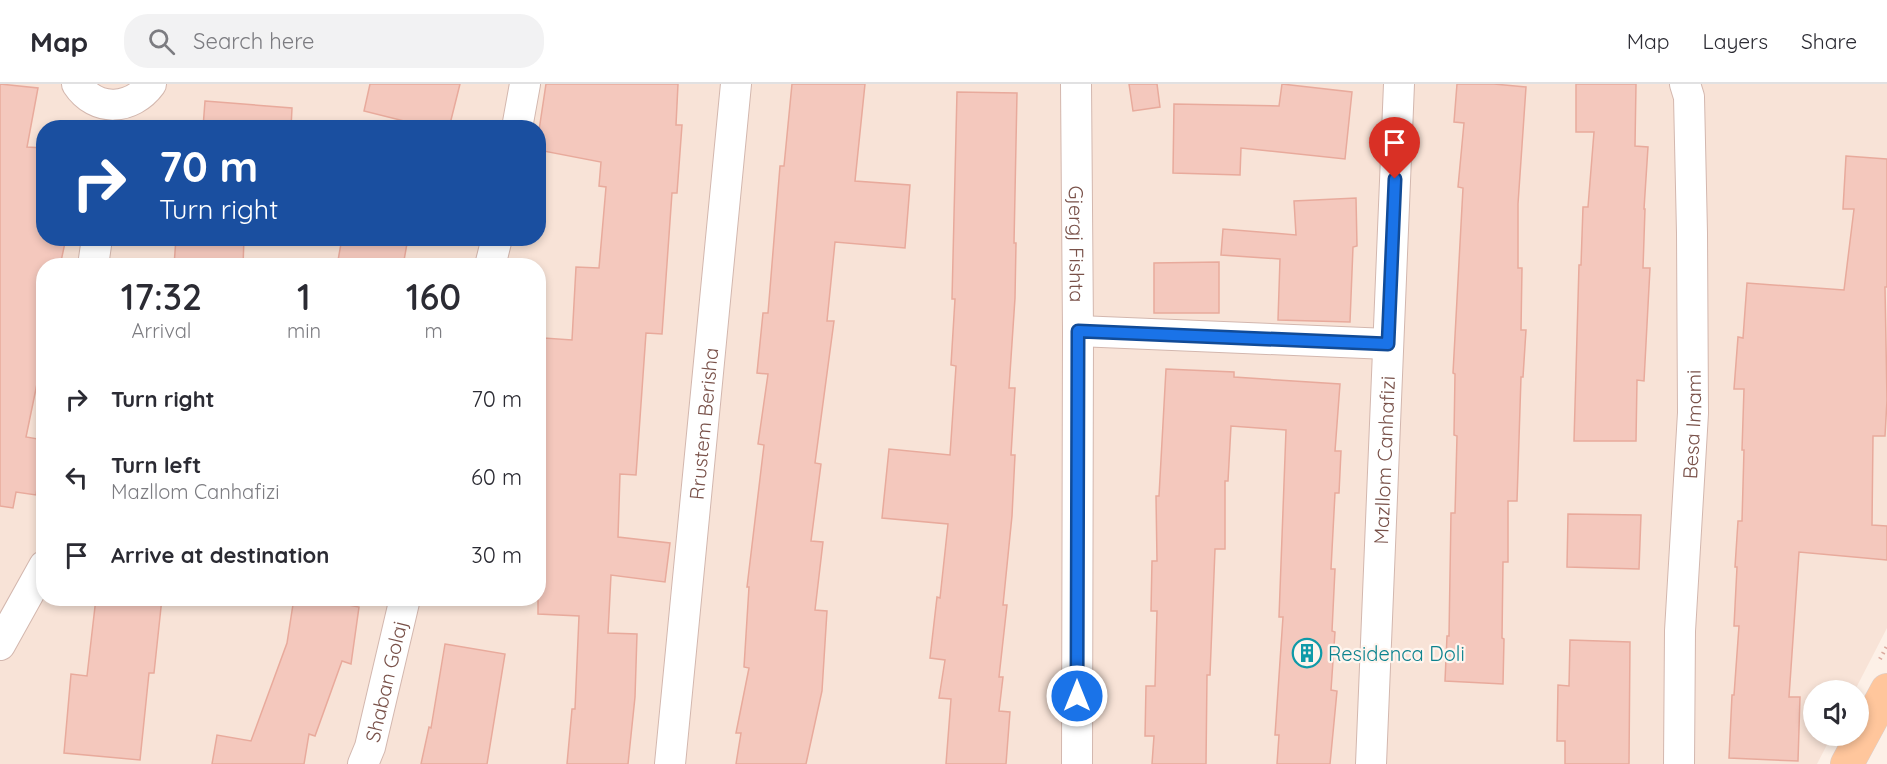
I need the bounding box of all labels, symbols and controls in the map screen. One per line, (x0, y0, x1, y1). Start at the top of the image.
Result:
search box (124, 14, 544, 68)
text: Map (30, 24, 88, 59)
icon: search (145, 25, 178, 58)
text: Search here (193, 27, 315, 55)
text: Map (1627, 28, 1670, 54)
text: Layers (1703, 28, 1768, 54)
text: Share (1801, 28, 1857, 54)
pin (1369, 117, 1420, 179)
icon: arrive (1378, 126, 1411, 159)
text: 70 m (159, 140, 258, 193)
icon: right (60, 144, 138, 222)
street label: Gjergj Fishta (1064, 185, 1090, 303)
text: Turn right (159, 192, 278, 226)
text: 17:32 (121, 274, 202, 319)
text: 1 (297, 274, 311, 319)
text: 160 (406, 274, 461, 319)
text: Arrival (132, 318, 191, 343)
text: min (287, 318, 321, 343)
text: m (424, 318, 443, 343)
street label: Rrustem Berisha (683, 346, 723, 501)
street label: Besa Imami (1677, 370, 1706, 480)
street label: Mazllom Canhafizi (1368, 375, 1399, 545)
icon: right (60, 383, 93, 416)
text: Turn right (111, 385, 215, 413)
text: 70 m (472, 385, 522, 413)
text: Turn left (111, 451, 201, 479)
icon: left (60, 461, 93, 494)
text: 60 m (471, 463, 522, 491)
text: Mazllom Canhafizi (111, 479, 280, 504)
icon: arrive (60, 539, 93, 572)
text: Arrive at destination (111, 541, 329, 569)
text: 30 m (471, 541, 522, 569)
street label: Shaban Golaj (359, 618, 412, 744)
building icon: Residenca Doli (1291, 637, 1323, 669)
place label: Residenca Doli (1328, 641, 1465, 666)
position arrow (1045, 664, 1109, 728)
map controls (1803, 680, 1869, 746)
button: sound (1803, 680, 1869, 746)

